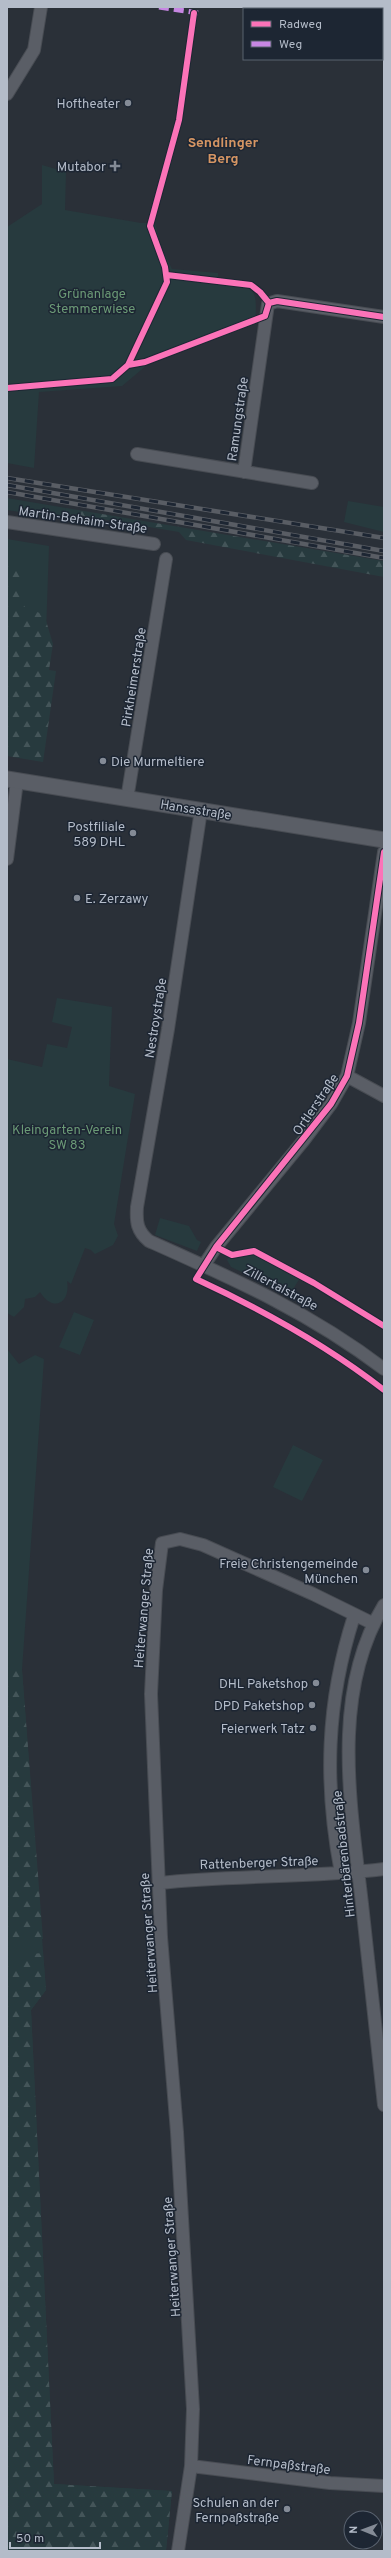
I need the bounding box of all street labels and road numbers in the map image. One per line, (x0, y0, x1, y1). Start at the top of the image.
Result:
street label: Ramungstraße (225, 376, 253, 462)
street label: Martin-Behaim-Straße (17, 504, 148, 538)
street label: Pirkheimerstraße (119, 626, 151, 728)
street label: Hansastraße (159, 797, 233, 825)
street label: Nestroystraße (143, 977, 171, 1060)
street label: Ortlerstraße (290, 1071, 343, 1139)
street label: Zillertalstraße (240, 1262, 320, 1315)
street label: Heiterwanger Straße (132, 1547, 158, 1669)
street label: Hinterbärenbadstraße (330, 1789, 360, 1918)
street label: Rattenberger Straße (199, 1854, 319, 1874)
street label: Heiterwanger Straße (138, 1872, 162, 1993)
street label: Heiterwanger Straße (161, 2196, 185, 2317)
street label: Fernpaßstraße (246, 2453, 331, 2479)

